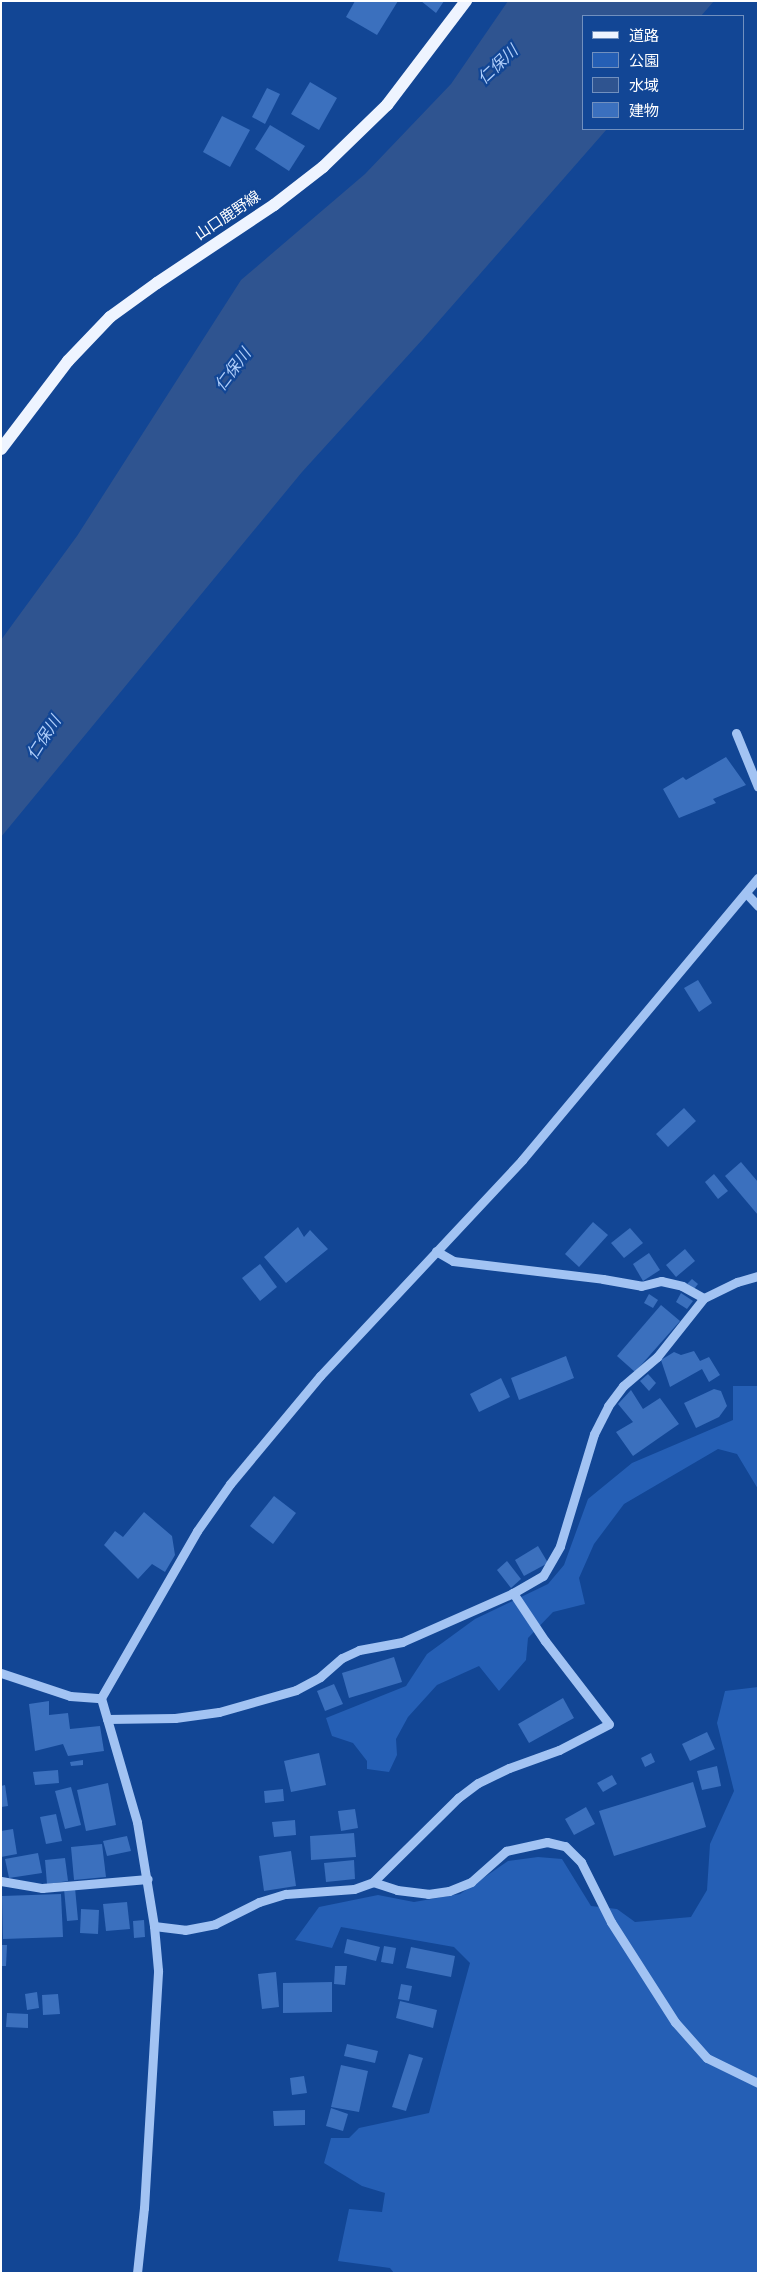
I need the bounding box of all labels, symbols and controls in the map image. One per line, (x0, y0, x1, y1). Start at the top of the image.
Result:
legend (582, 15, 744, 130)
text: 道路 (629, 27, 659, 45)
water label: 仁保川 (474, 42, 522, 88)
text: 公園 (629, 52, 659, 70)
text: 水域 (629, 77, 659, 95)
text: 建物 (629, 102, 659, 120)
street label: 山口鹿野線 (192, 188, 264, 244)
water label: 仁保川 (211, 345, 255, 395)
water label: 仁保川 (23, 713, 65, 763)

